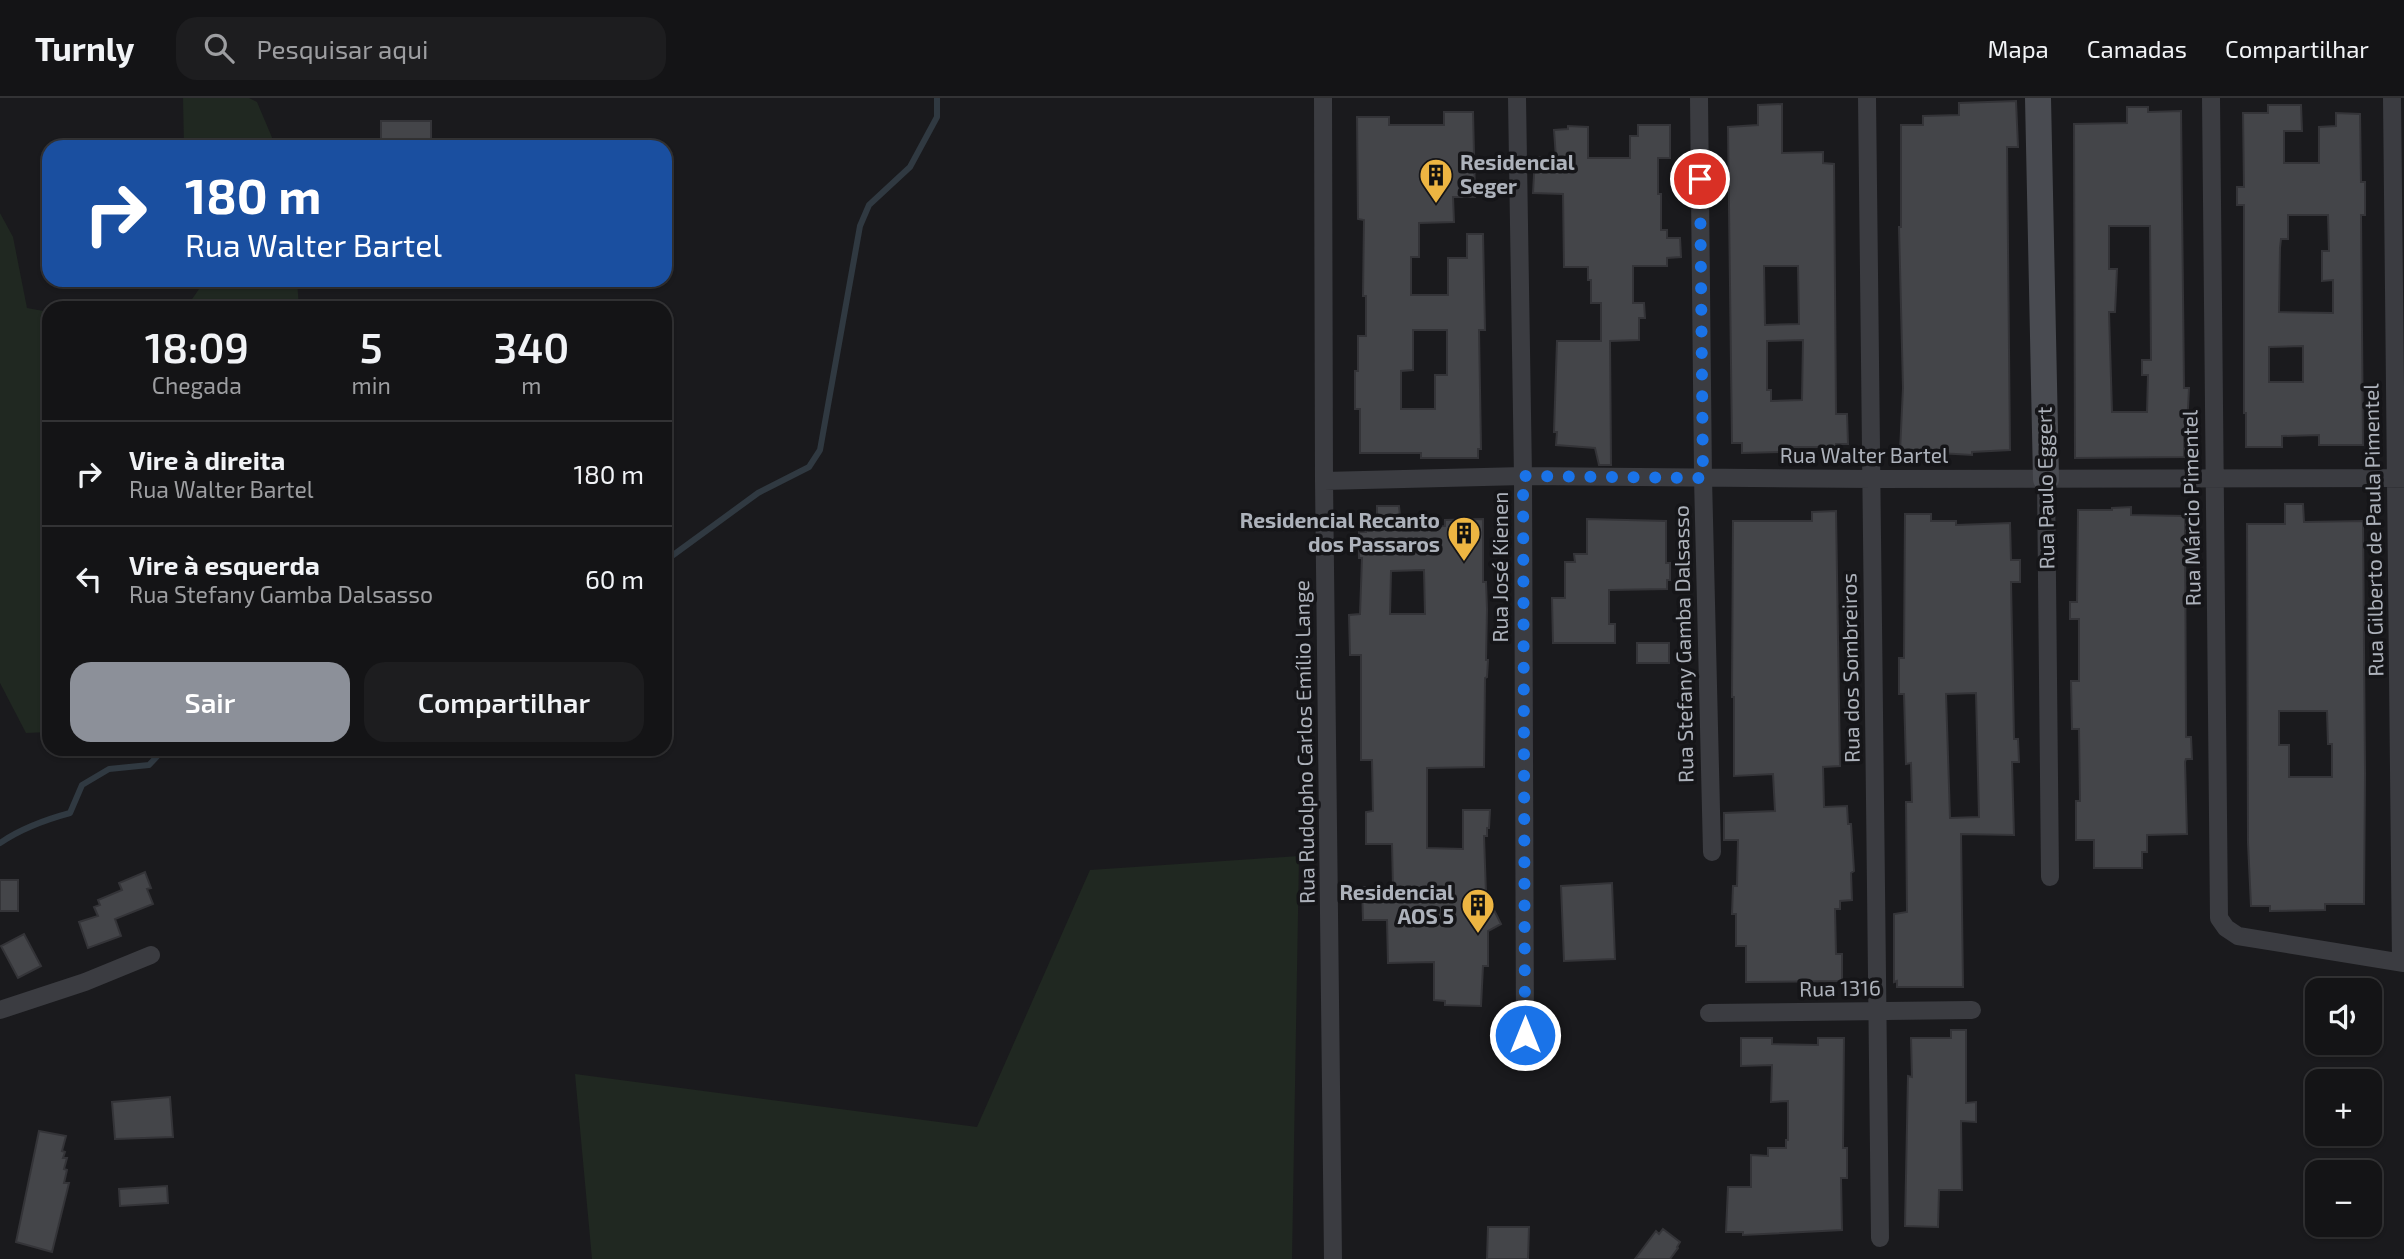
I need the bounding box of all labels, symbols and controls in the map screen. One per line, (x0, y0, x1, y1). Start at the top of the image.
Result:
search box (176, 17, 666, 80)
text: Turnly (35, 28, 134, 68)
icon: search (200, 29, 238, 67)
text: Pesquisar aqui (256, 33, 428, 64)
text: Mapa (1987, 34, 2049, 63)
text: Camadas (2087, 34, 2187, 63)
text: Compartilhar (2225, 34, 2369, 63)
place label: Residencial Seger (1460, 149, 1575, 198)
pin (1670, 149, 1730, 209)
building icon: Residencial Seger (1417, 156, 1455, 205)
icon: arrive (1681, 160, 1719, 198)
text: 180 m (185, 165, 321, 224)
icon: right (70, 168, 161, 259)
text: Rua Walter Bartel (185, 225, 442, 263)
text: 18:09 (145, 321, 249, 371)
text: 5 (360, 321, 383, 371)
text: 340 (493, 321, 569, 371)
text: Chegada (152, 371, 242, 399)
text: min (352, 371, 391, 399)
text: m (521, 371, 541, 399)
street label: Rua Gilberto de Paula Pimentel (2357, 382, 2388, 677)
street label: Rua Paulo Eggert (2031, 407, 2058, 570)
street label: Rua Márcio Pimentel (2176, 409, 2205, 606)
street label: Rua Walter Bartel (1780, 442, 1949, 467)
text: Vire à direita (129, 444, 285, 475)
icon: right (70, 455, 108, 493)
text: 180 m (574, 458, 644, 489)
text: Rua Walter Bartel (129, 475, 314, 503)
street label: Rua José Kienen (1487, 491, 1512, 643)
street label: Rua Stefany Gamba Dalsasso (1668, 505, 1697, 783)
place label: Residencial Recanto dos Passaros (1240, 507, 1440, 556)
building icon: Residencial Recanto dos Passaros (1445, 514, 1483, 563)
text: Vire à esquerda (129, 549, 320, 580)
icon: left (70, 560, 108, 598)
text: 60 m (585, 563, 644, 594)
street label: Rua dos Sombreiros (1835, 573, 1864, 763)
text: Rua Stefany Gamba Dalsasso (129, 580, 433, 608)
street label: Rua Rudolpho Carlos Emílio Lange (1288, 580, 1319, 904)
button: Sair (70, 662, 350, 742)
button: Compartilhar (364, 662, 644, 742)
place label: Residencial AOS 5 (1339, 879, 1454, 928)
building icon: Residencial AOS 5 (1459, 886, 1497, 935)
street label: Rua 1316 (1799, 974, 1881, 1001)
map controls (2305, 978, 2382, 1237)
button: sound (2305, 978, 2382, 1055)
position arrow (1488, 998, 1562, 1072)
button: + (2305, 1069, 2382, 1146)
button: − (2305, 1160, 2382, 1237)

